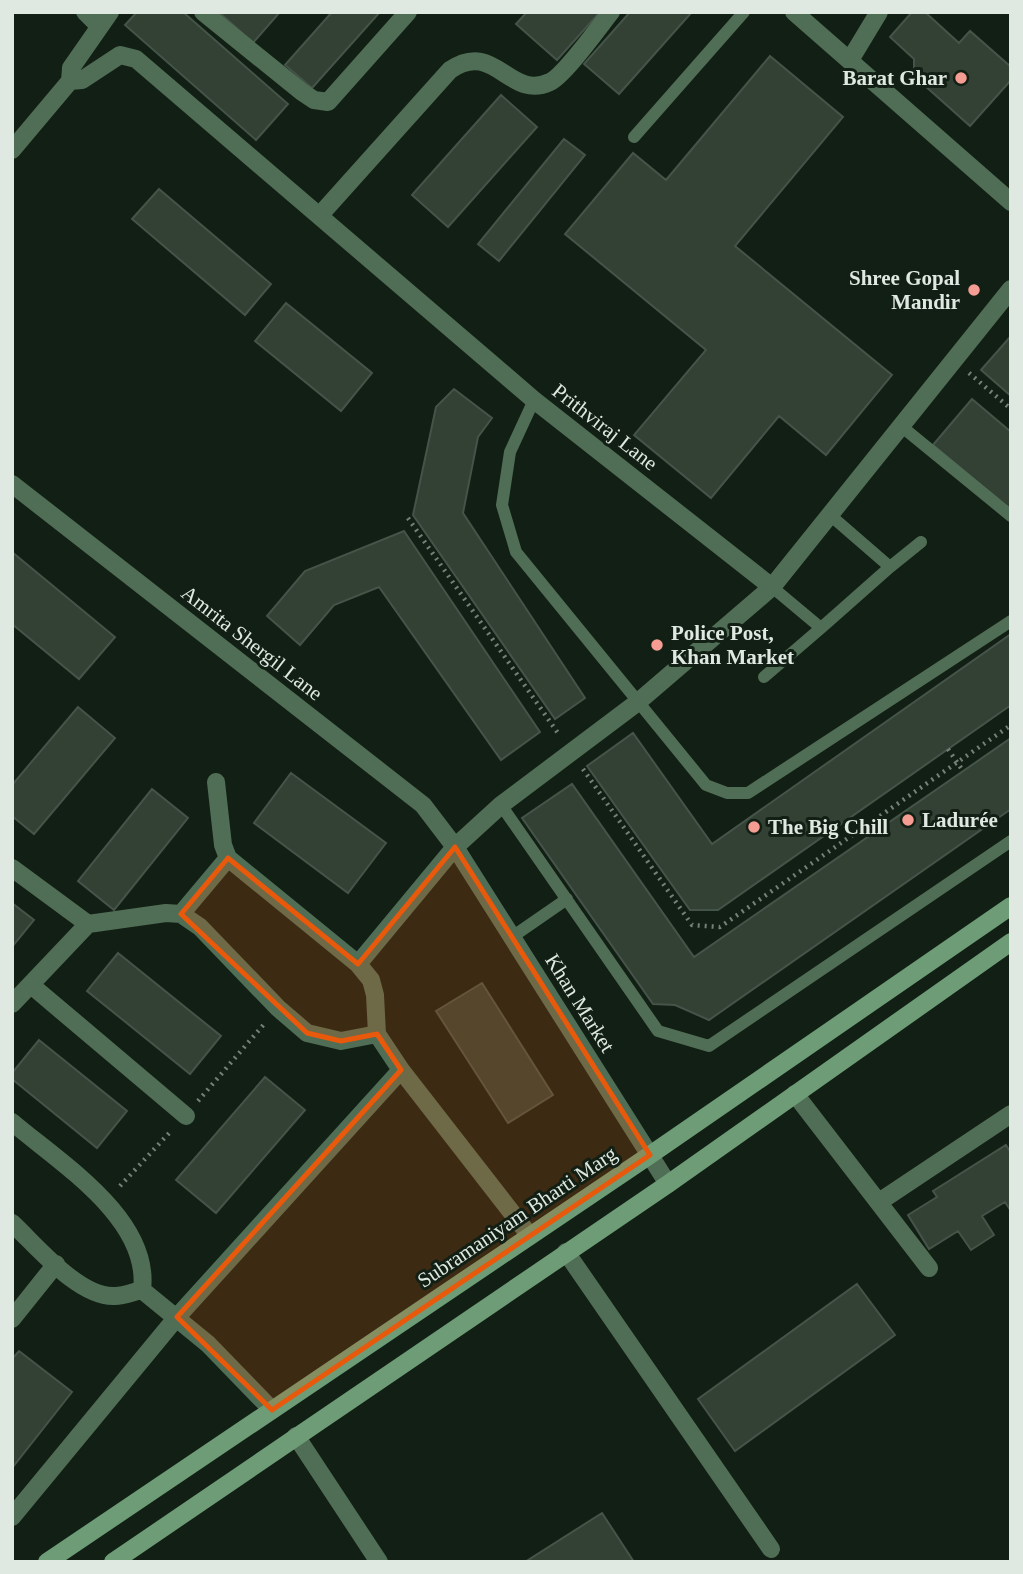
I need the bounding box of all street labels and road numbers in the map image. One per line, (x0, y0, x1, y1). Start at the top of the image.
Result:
street label: Prithviraj Lane (548, 379, 662, 475)
street label: Amrita Shergil Lane (177, 581, 327, 705)
street label: Khan Market (540, 949, 620, 1057)
street label: Subramaniyam Bharti Marg (413, 1141, 622, 1293)

